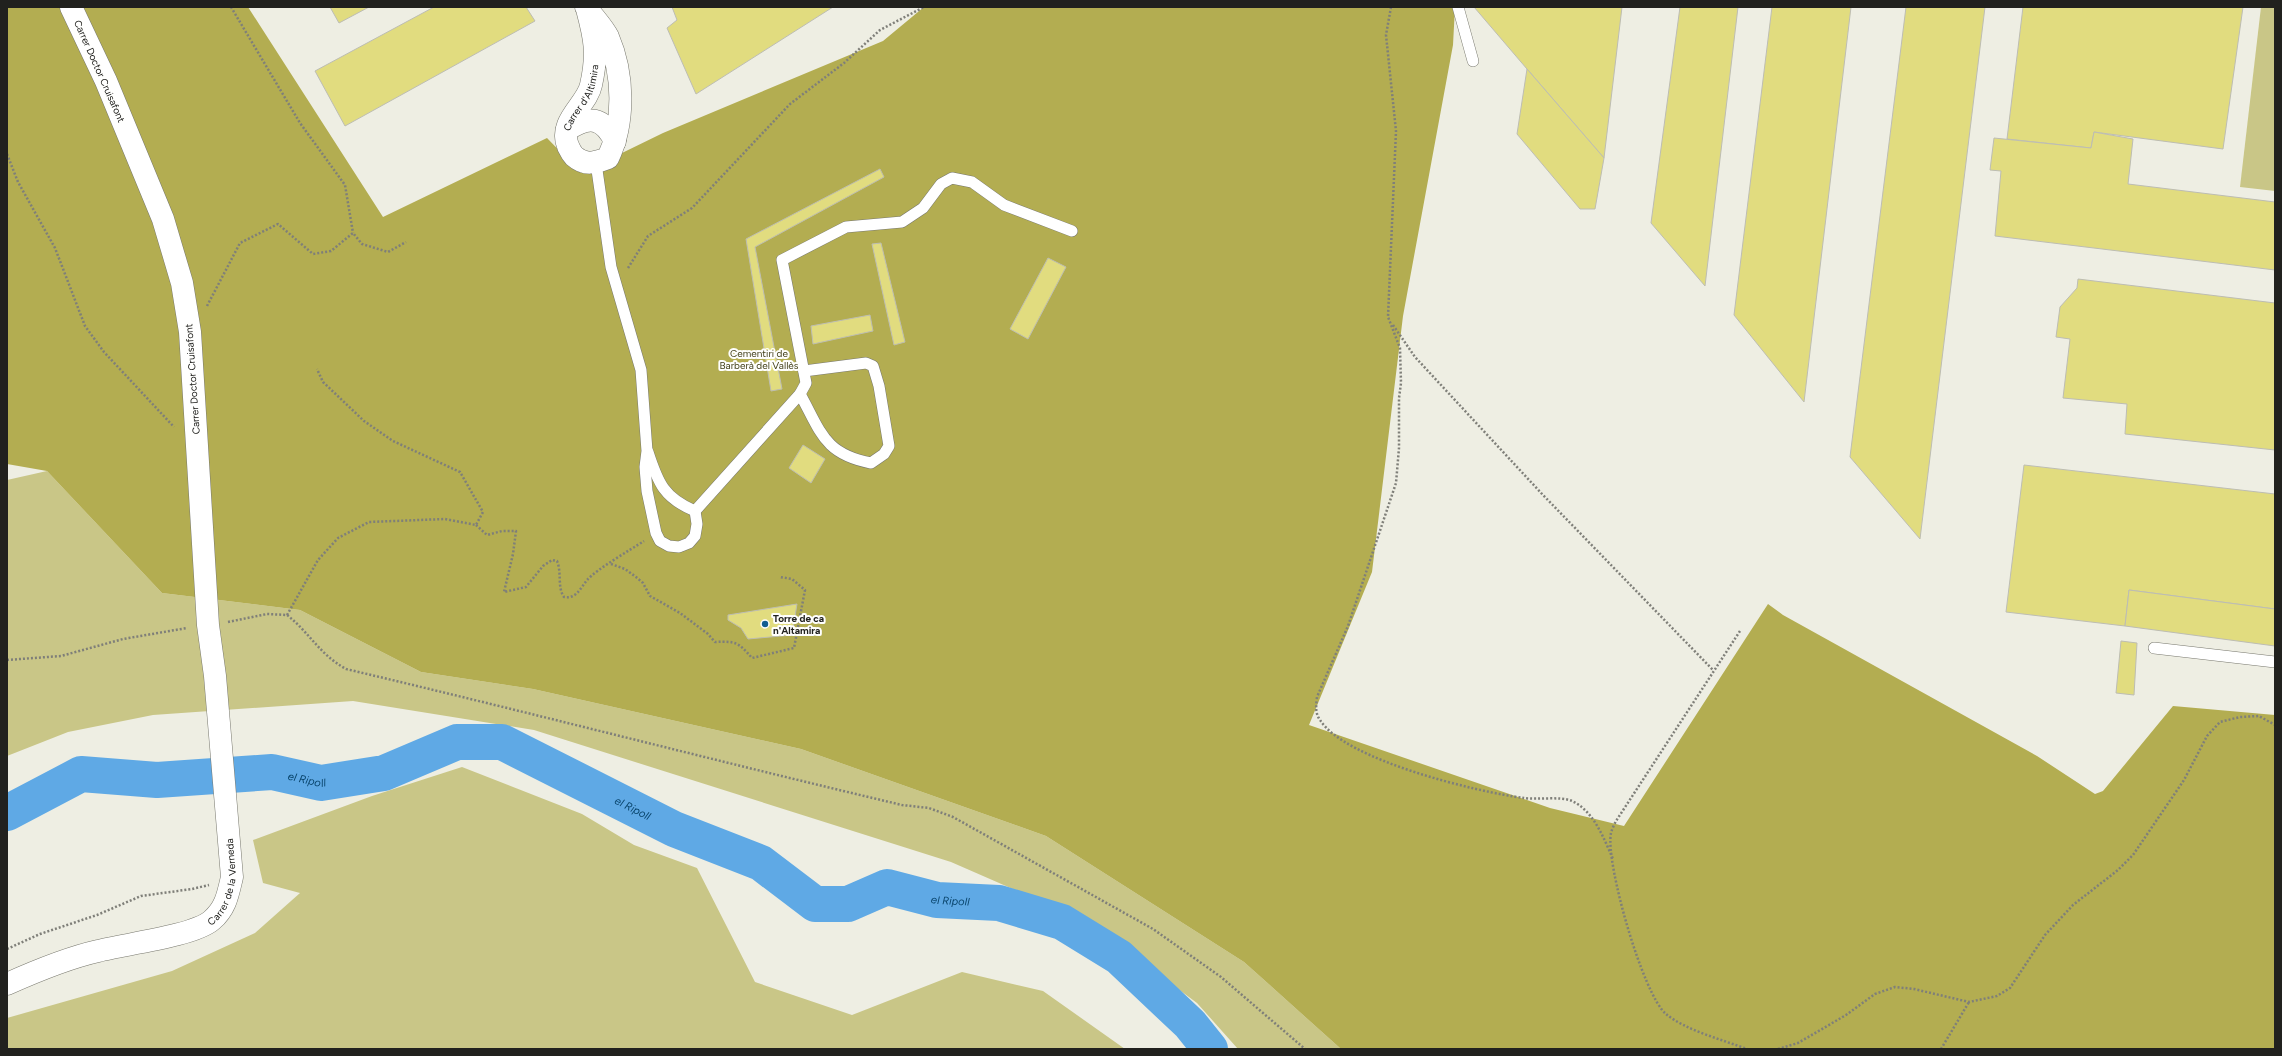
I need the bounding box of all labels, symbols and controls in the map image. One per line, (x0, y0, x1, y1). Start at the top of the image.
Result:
street label: Carrer Doctor Cruisafont (71, 18, 128, 125)
street label: Carrer d'Altimira (561, 64, 601, 132)
street label: Carrer Doctor Cruisafont (182, 323, 203, 435)
park label: Cementiri de Barberà del Vallès (720, 347, 799, 372)
place label: Torre de ca n'Altamira (773, 612, 824, 637)
marker: Torre de ca n'Altamira (760, 619, 770, 629)
water label: el Ripoll (287, 770, 327, 790)
water label: el Ripoll (612, 794, 653, 823)
street label: Carrer de la Verneda (205, 838, 239, 928)
water label: el Ripoll (930, 893, 970, 909)

